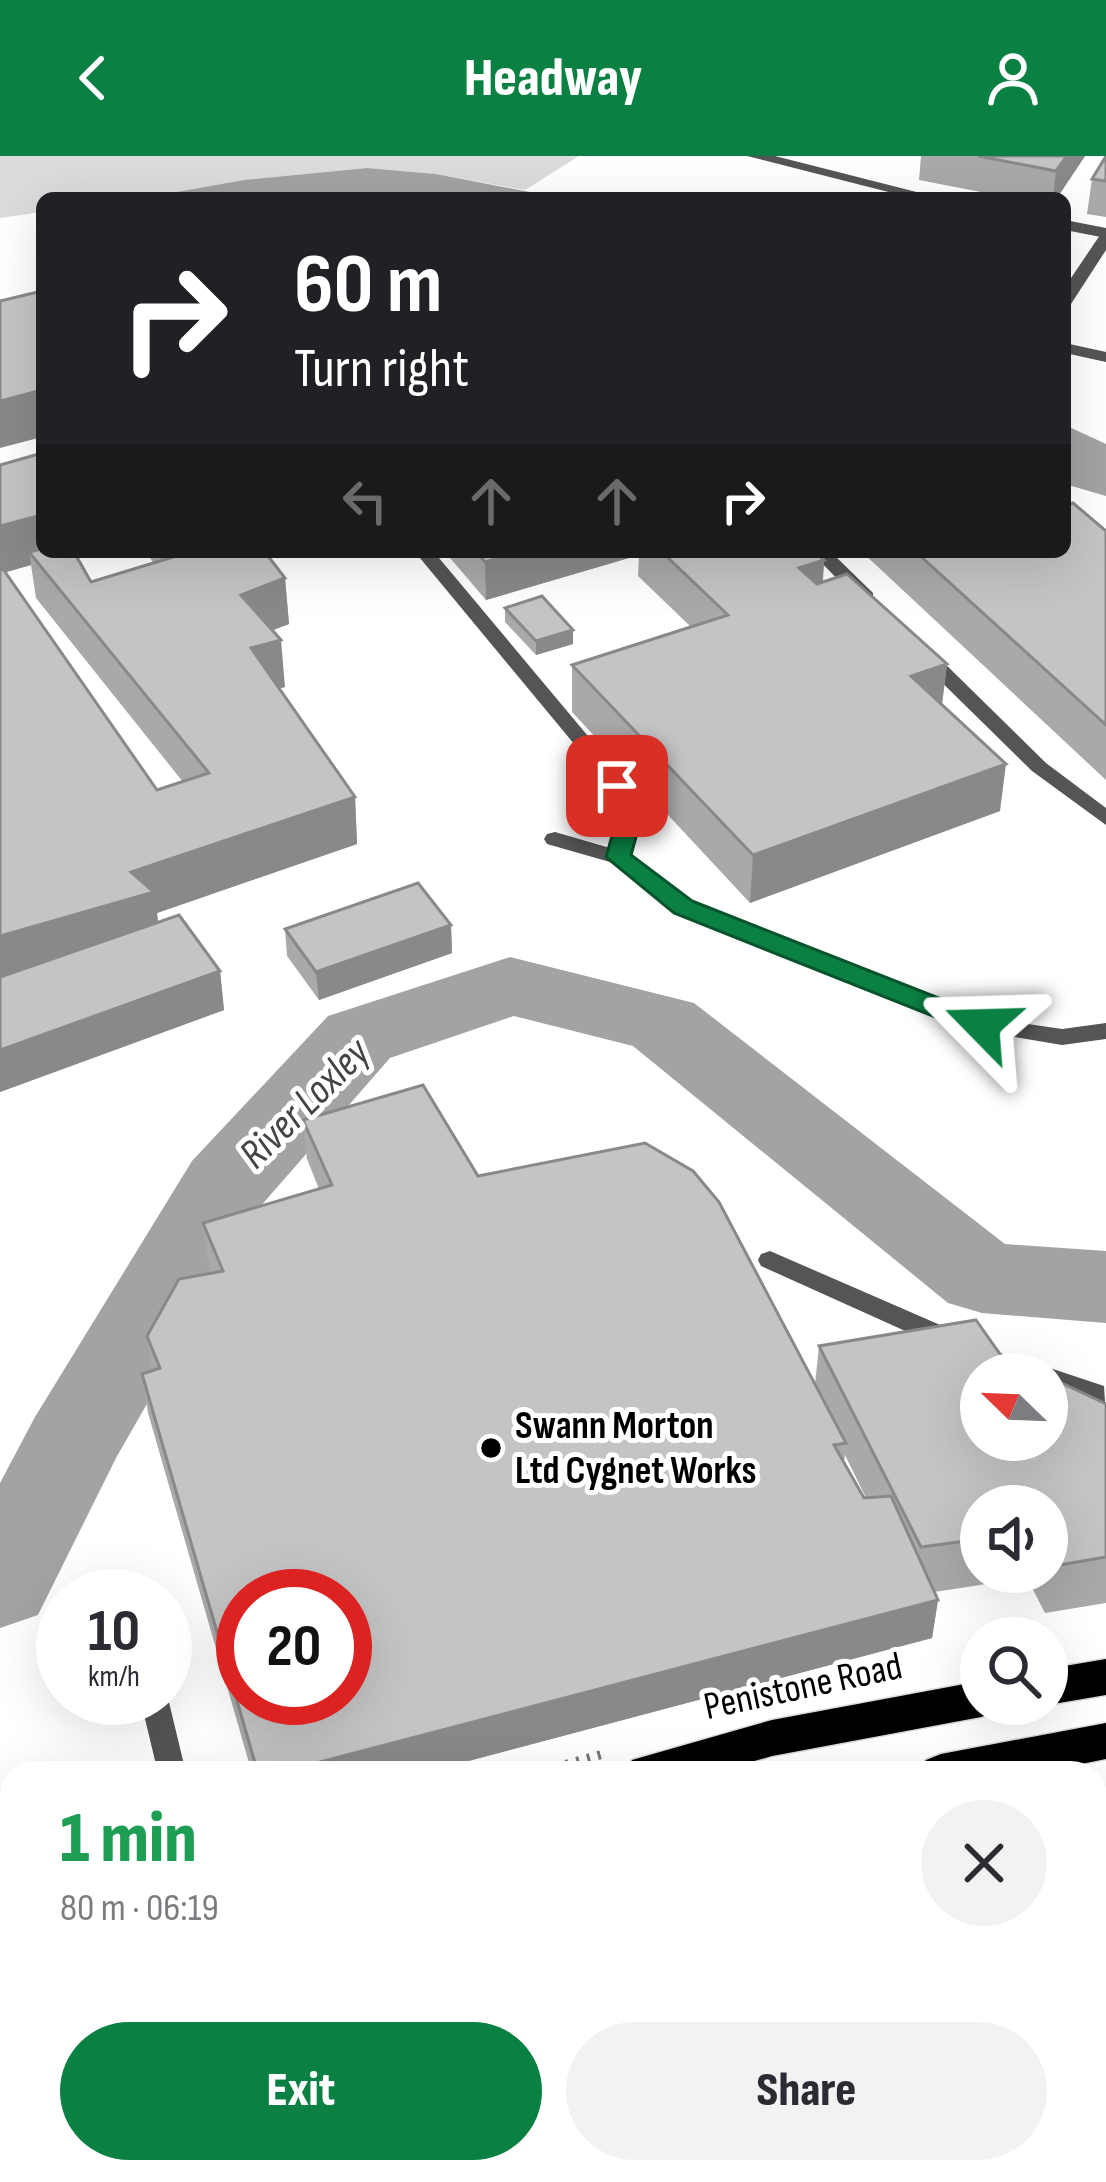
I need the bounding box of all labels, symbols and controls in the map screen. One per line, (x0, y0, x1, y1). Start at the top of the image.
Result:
icon: back (60, 45, 126, 111)
icon: person (980, 45, 1046, 111)
text: Headway (464, 46, 642, 111)
text: 60 m (294, 235, 442, 336)
icon: right (96, 240, 252, 396)
text: Turn right (294, 337, 469, 402)
icon: left (332, 468, 398, 534)
icon: ahead (458, 468, 524, 534)
icon: ahead (584, 468, 650, 534)
icon: right (710, 468, 776, 534)
pin (566, 735, 668, 837)
icon: arrive (584, 753, 650, 819)
position arrow (919, 962, 1045, 1088)
water label: River Loxley (229, 1027, 382, 1180)
north arrow (960, 1353, 1068, 1461)
map controls (960, 1353, 1068, 1725)
place label: Swann Morton Ltd Cygnet Works (515, 1403, 756, 1495)
marker: Swann Morton Ltd Cygnet Works (478, 1435, 504, 1461)
button: sound (960, 1485, 1068, 1593)
speed limit sign: 20 (216, 1569, 372, 1725)
text: 10 (88, 1596, 140, 1668)
button: search (960, 1617, 1068, 1725)
street label: Penistone Road (700, 1643, 906, 1731)
text: km/h (88, 1659, 140, 1695)
text: 1 min (60, 1796, 197, 1883)
button: close (921, 1800, 1047, 1926)
text: 80 m · 06:19 (60, 1885, 219, 1932)
button: Exit (60, 2022, 542, 2160)
button: Share (566, 2022, 1047, 2160)

